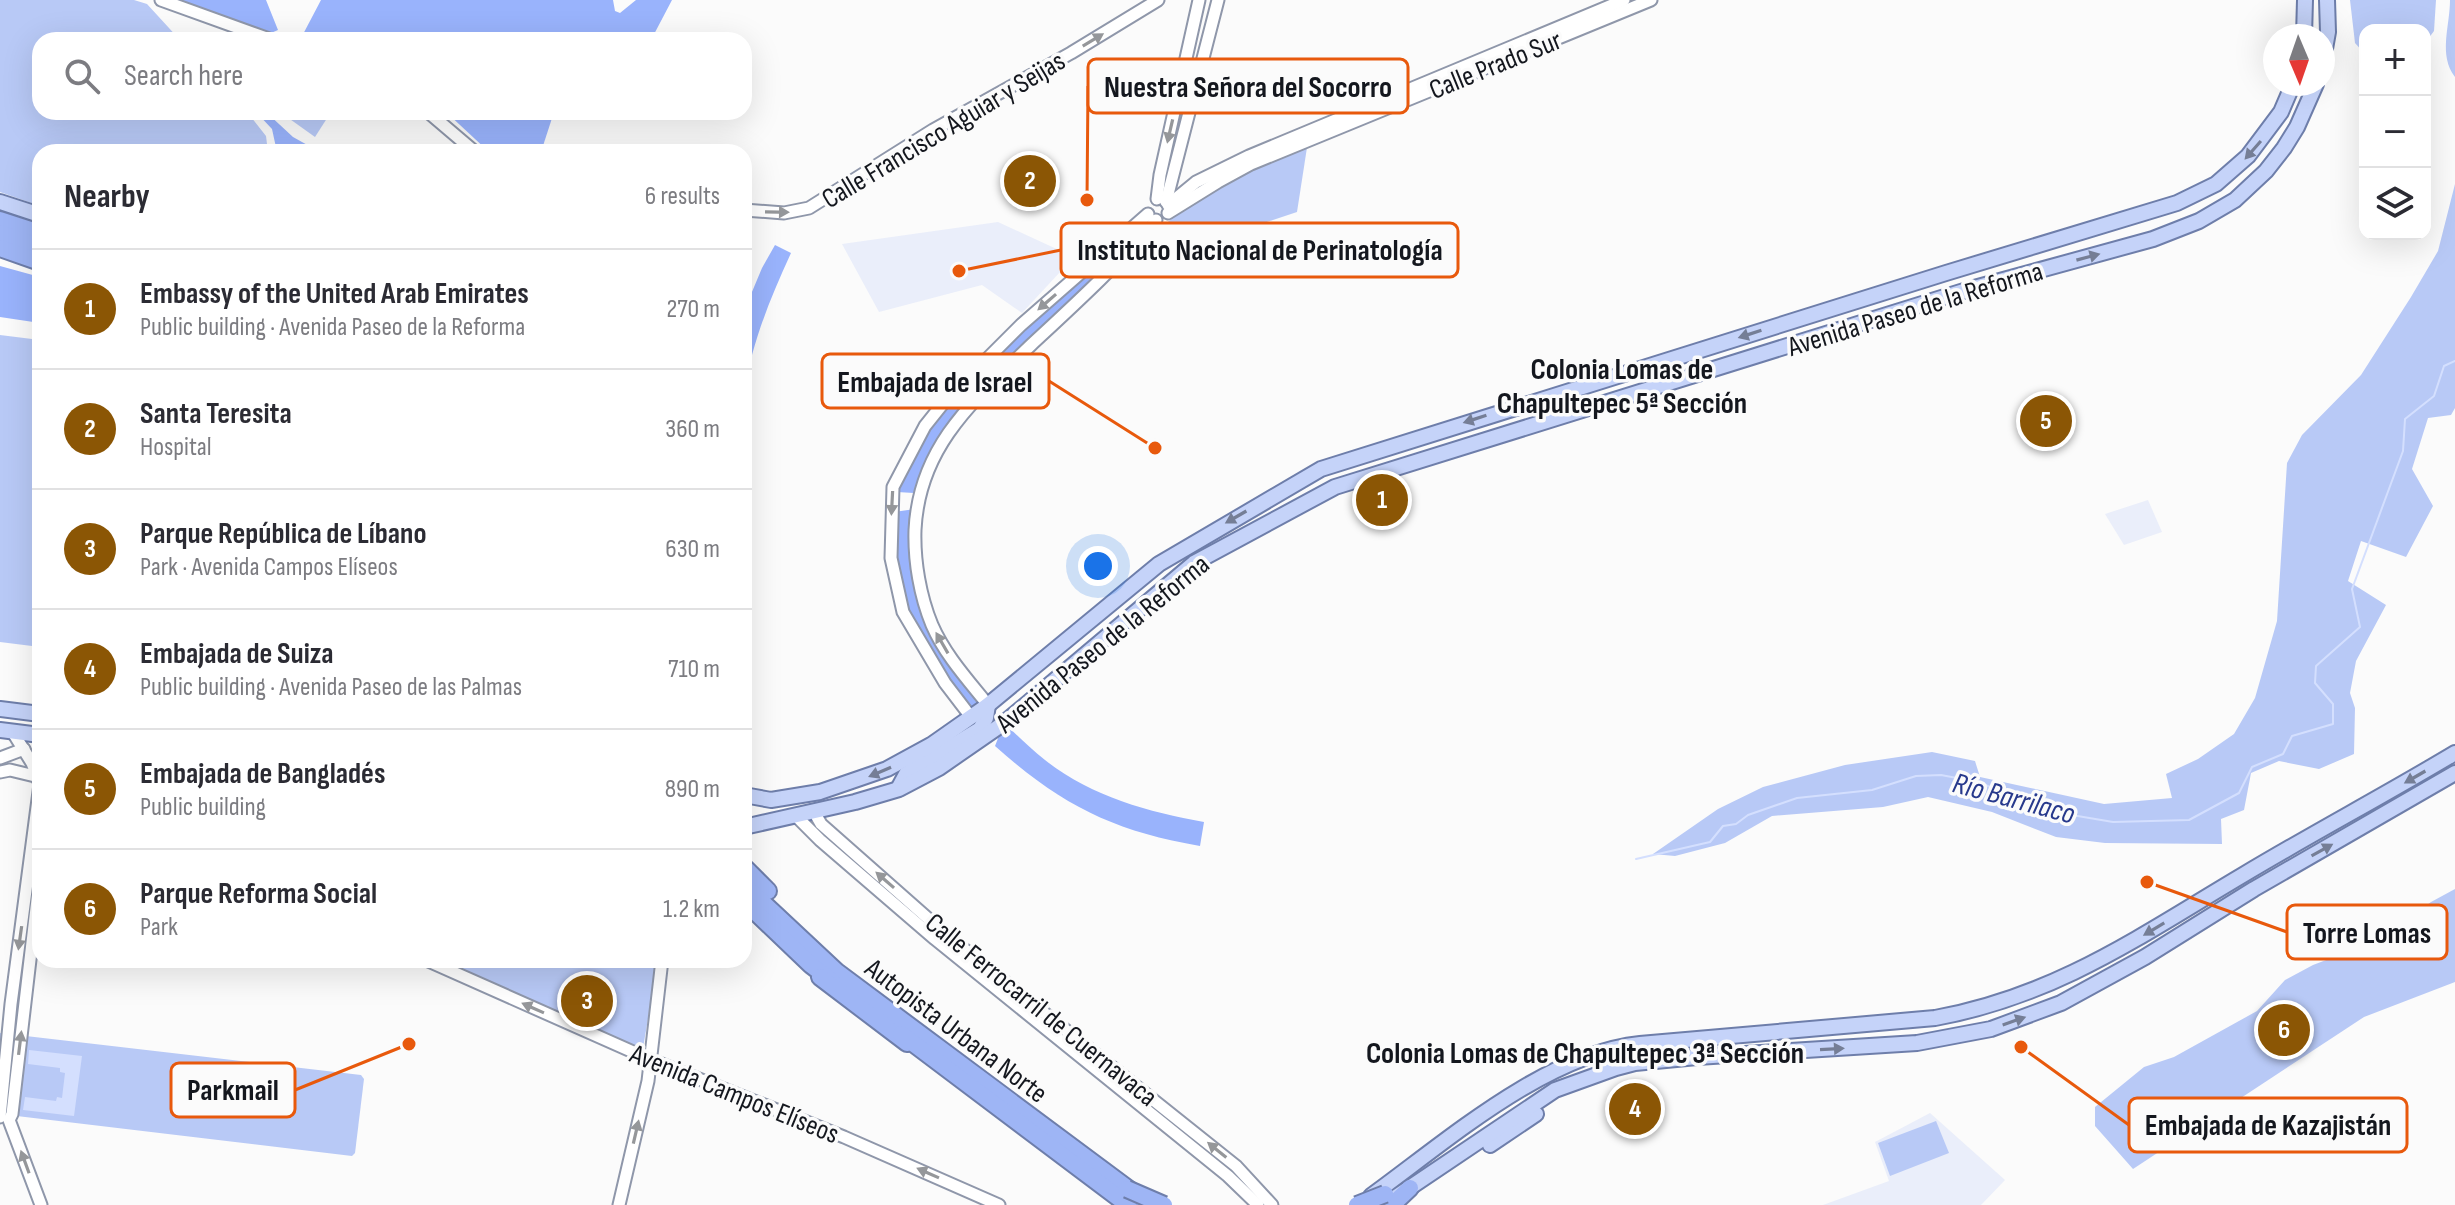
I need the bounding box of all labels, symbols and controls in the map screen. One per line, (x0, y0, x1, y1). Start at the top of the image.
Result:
street label: Calle Prado Sur (1425, 24, 1566, 107)
north arrow (2263, 24, 2335, 96)
map controls (2359, 24, 2431, 240)
button: + (2359, 24, 2431, 96)
search box (32, 32, 752, 120)
one-way arrow (1082, 33, 1104, 47)
street label: Calle Francisco Aguiar y Seijas (816, 45, 1071, 216)
icon: search (60, 54, 104, 98)
text: Search here (124, 58, 243, 94)
callout: Nuestra Señora del Socorro (1088, 59, 1408, 113)
text: Nuestra Señora del Socorro (1104, 70, 1392, 106)
button: − (2359, 96, 2431, 168)
one-way arrow (1163, 118, 1176, 143)
one-way arrow (2244, 140, 2262, 159)
pin: 2 (1004, 151, 1056, 211)
button: layers (2359, 168, 2431, 240)
text: Nearby (64, 176, 150, 217)
text: 6 results (645, 181, 720, 212)
one-way arrow (765, 206, 790, 218)
callout: Instituto Nacional de Perinatología (1061, 223, 1458, 277)
text: Instituto Nacional de Perinatología (1077, 233, 1443, 269)
one-way arrow (2076, 250, 2100, 263)
street label: Avenida Paseo de la Reforma (1783, 255, 2047, 364)
text: Embassy of the United Arab Emirates (140, 276, 529, 312)
one-way arrow (1038, 293, 1058, 310)
text: 1 (85, 294, 95, 325)
text: 270 m (667, 294, 720, 325)
text: Public building · Avenida Paseo de la Reforma (140, 312, 525, 343)
one-way arrow (1738, 328, 1762, 340)
district label: Colonia Lomas de Chapultepec 5ª Sección (1497, 352, 1747, 422)
callout: Embajada de Israel (822, 354, 1049, 408)
text: Embajada de Israel (837, 365, 1033, 401)
pin: 5 (2020, 391, 2072, 451)
text: Santa Teresita (140, 396, 292, 432)
one-way arrow (1463, 413, 1487, 426)
text: 2 (84, 414, 96, 445)
text: 360 m (665, 414, 720, 445)
text: Hospital (140, 432, 212, 463)
pin: 1 (1356, 470, 1408, 530)
one-way arrow (885, 491, 898, 516)
one-way arrow (1225, 510, 1247, 524)
text: Parque República de Líbano (140, 516, 427, 552)
text: 3 (84, 534, 96, 565)
text: 630 m (665, 534, 720, 565)
your location (1078, 546, 1118, 586)
street label: Avenida Paseo de la Reforma (989, 548, 1216, 741)
text: Park · Avenida Campos Elíseos (140, 552, 398, 583)
one-way arrow (935, 631, 949, 654)
text: Embajada de Suiza (140, 636, 334, 672)
text: 4 (84, 654, 96, 685)
text: 710 m (668, 654, 720, 685)
text: Public building · Avenida Paseo de las Palmas (140, 672, 522, 703)
text: Embajada de Bangladés (140, 756, 385, 792)
one-way arrow (868, 765, 892, 778)
water label: Río Barrilaco (1949, 765, 2079, 833)
one-way arrow (2404, 770, 2426, 784)
text: 5 (84, 774, 96, 805)
text: 890 m (665, 774, 720, 805)
text: Public building (140, 792, 266, 823)
one-way arrow (2310, 843, 2333, 857)
one-way arrow (875, 872, 895, 889)
text: Parque Reforma Social (140, 876, 377, 912)
text: 6 (84, 894, 96, 925)
text: 1.2 km (663, 894, 720, 925)
callout: Torre Lomas (2287, 905, 2447, 959)
street label: Calle Ferrocarril de Cuernavaca (919, 907, 1164, 1114)
text: Park (140, 912, 178, 943)
text: Torre Lomas (2303, 916, 2431, 952)
one-way arrow (2143, 921, 2165, 935)
one-way arrow (13, 926, 26, 951)
street label: Autopista Urbana Norte (858, 951, 1054, 1110)
pin: 3 (561, 971, 613, 1031)
pin: 6 (2258, 1000, 2310, 1060)
one-way arrow (521, 1002, 545, 1015)
one-way arrow (2002, 1014, 2026, 1026)
one-way arrow (14, 1030, 27, 1055)
district label: Colonia Lomas de Chapultepec 3ª Sección (1366, 1036, 1804, 1072)
street label: Avenida Campos Elíseos (624, 1037, 844, 1151)
one-way arrow (1820, 1042, 1845, 1055)
callout: Parkmail (171, 1063, 295, 1117)
text: Parkmail (187, 1073, 279, 1109)
pin: 4 (1609, 1079, 1661, 1139)
callout: Embajada de Kazajistán (2129, 1098, 2407, 1152)
text: Embajada de Kazajistán (2145, 1108, 2391, 1144)
one-way arrow (630, 1120, 643, 1145)
one-way arrow (1207, 1142, 1227, 1159)
one-way arrow (18, 1150, 31, 1174)
one-way arrow (916, 1166, 940, 1180)

